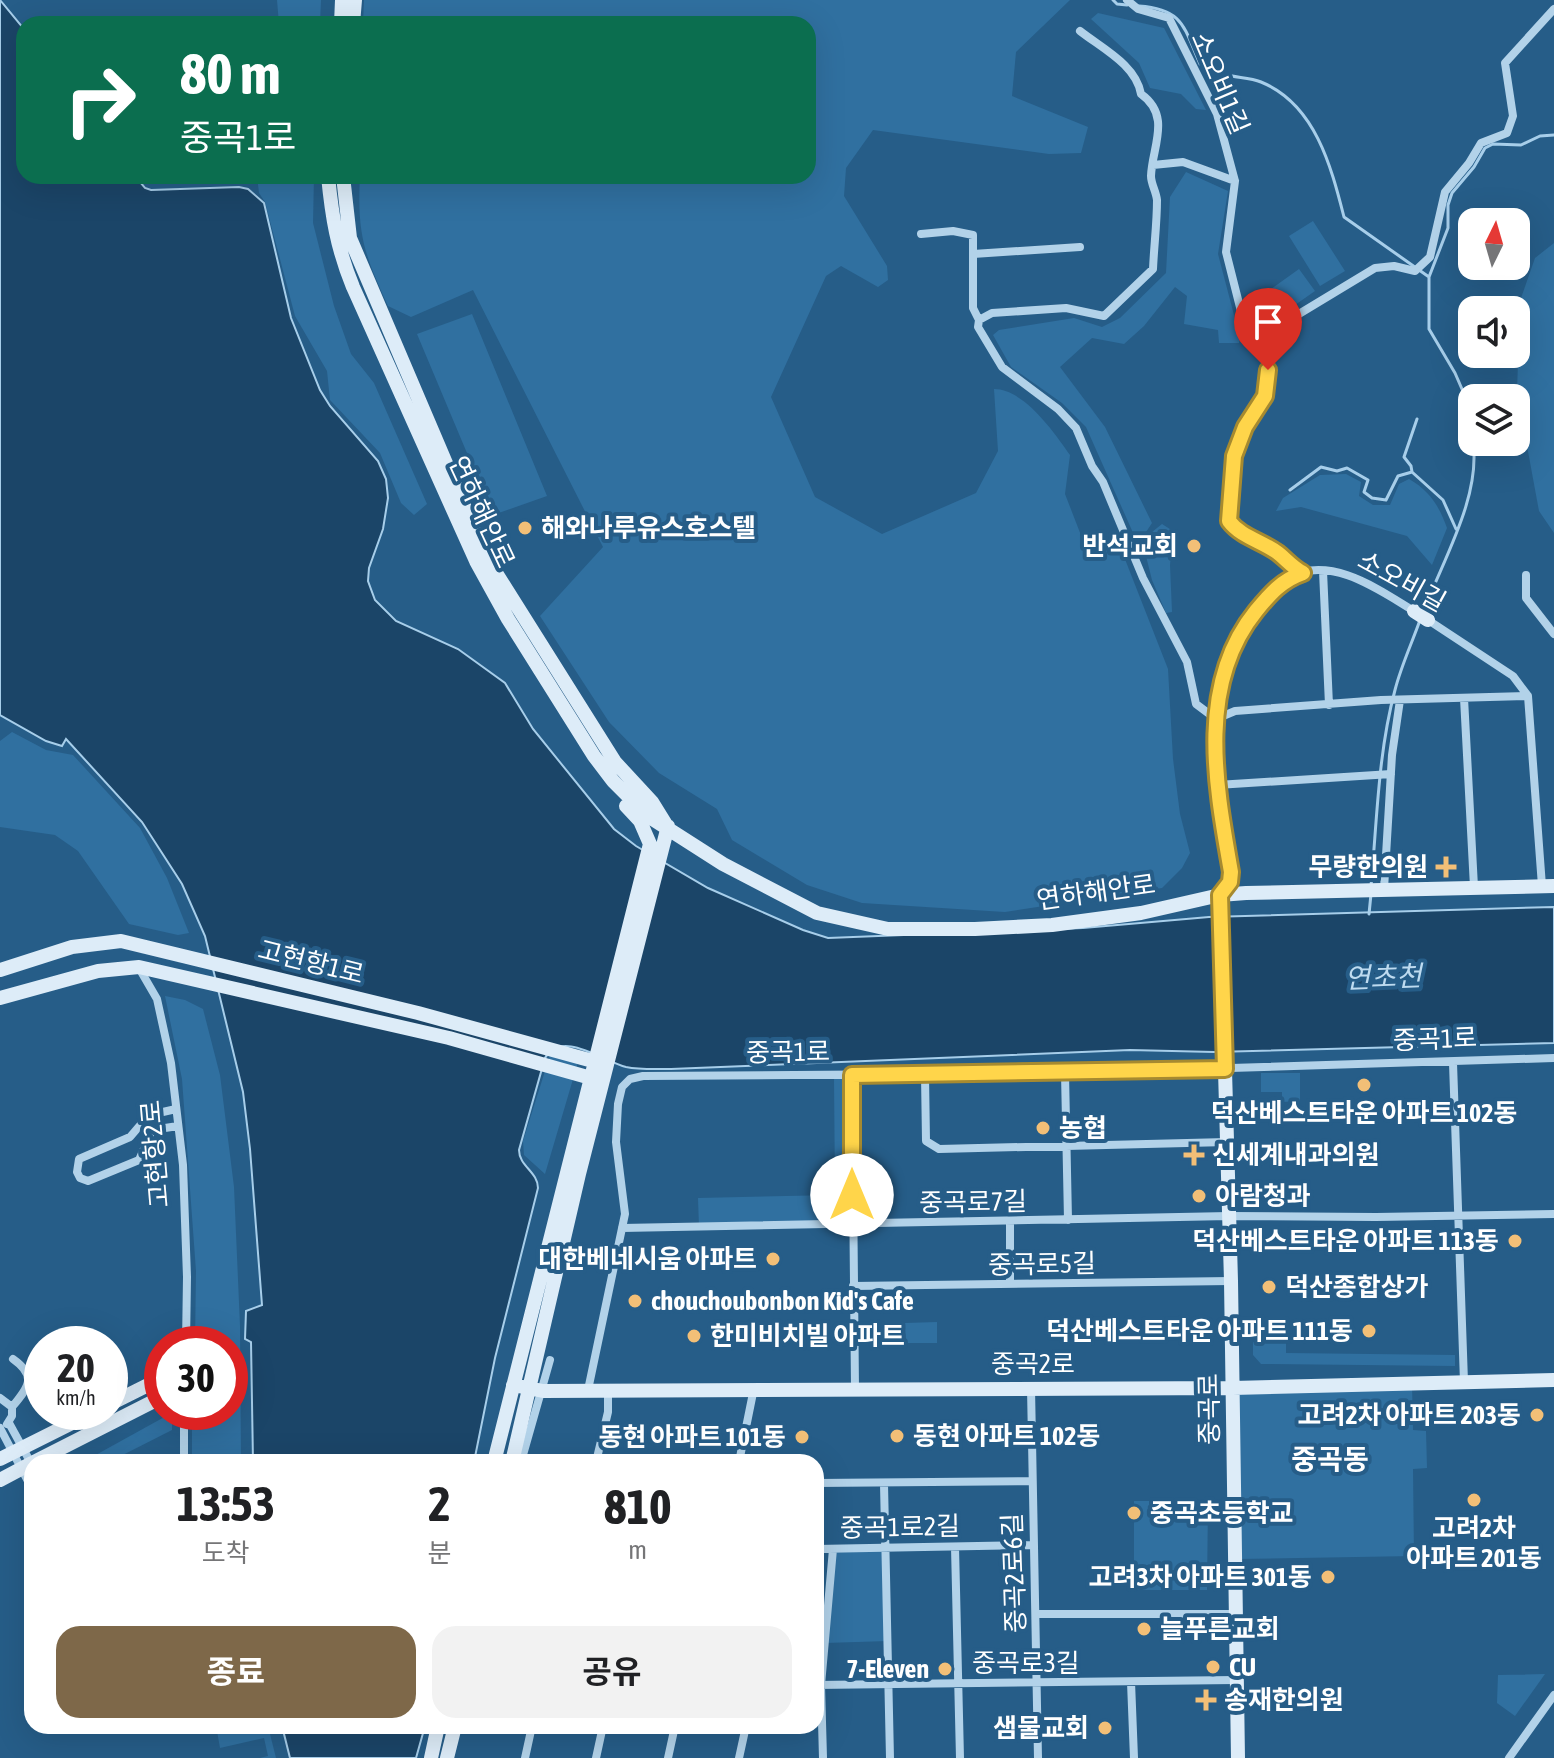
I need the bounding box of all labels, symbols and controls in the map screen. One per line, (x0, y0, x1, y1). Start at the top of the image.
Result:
street label: 소오비1길 (1185, 27, 1255, 139)
text: 80 m (180, 42, 281, 106)
icon: right (48, 48, 152, 152)
text: 중곡1로 (180, 116, 296, 158)
north arrow (1458, 208, 1530, 280)
map controls (1458, 208, 1530, 456)
pin (1234, 288, 1302, 370)
button: sound (1458, 296, 1530, 368)
icon: arrive (1246, 300, 1290, 344)
button: layers (1458, 384, 1530, 456)
street label: 연하해안로 (443, 451, 521, 573)
place label: 해와나루유스호스텔 (541, 513, 756, 543)
marker: 해와나루유스호스텔 (516, 519, 534, 537)
place label: 반석교회 (1082, 531, 1178, 561)
marker: 반석교회 (1185, 537, 1203, 555)
street label: 소오비길 (1353, 545, 1451, 617)
place label: 무량한의원 (1308, 852, 1428, 882)
marker: 무량한의원 (1435, 856, 1457, 878)
street label: 연하해안로 (1035, 869, 1157, 915)
street label: 고현항1로 (255, 934, 367, 990)
water label: 연초천 (1344, 960, 1425, 994)
street label: 중곡1로 (1393, 1023, 1477, 1055)
street label: 중곡1로 (746, 1036, 830, 1068)
marker: 덕산베스트타운 아파트 102동 (1355, 1076, 1373, 1094)
place label: 덕산베스트타운 아파트 102동 (1211, 1098, 1517, 1128)
street label: 고현항2로 (135, 1099, 175, 1209)
place label: 농협 (1059, 1113, 1107, 1143)
marker: 농협 (1034, 1119, 1052, 1137)
place label: 신세계내과의원 (1212, 1140, 1379, 1170)
marker: 신세계내과의원 (1183, 1144, 1205, 1166)
position arrow (810, 1153, 894, 1237)
place label: 아람청과 (1215, 1181, 1311, 1211)
street label: 중곡로7길 (919, 1186, 1027, 1218)
marker: 아람청과 (1190, 1187, 1208, 1205)
place label: 덕산베스트타운 아파트 113동 (1192, 1226, 1499, 1256)
marker: 덕산베스트타운 아파트 113동 (1506, 1232, 1524, 1250)
place label: 대한베네시움 아파트 (538, 1244, 757, 1274)
street label: 중곡로5길 (988, 1248, 1096, 1280)
marker: 대한베네시움 아파트 (764, 1250, 782, 1268)
place label: 덕산종합상가 (1285, 1272, 1429, 1302)
marker: 덕산종합상가 (1260, 1278, 1278, 1296)
place label: chouchoubonbon Kid's Cafe (651, 1286, 914, 1316)
marker: chouchoubonbon Kid's Cafe (626, 1292, 644, 1310)
place label: 덕산베스트타운 아파트 111동 (1046, 1316, 1353, 1346)
place label: 한미비치빌 아파트 (710, 1321, 905, 1351)
marker: 덕산베스트타운 아파트 111동 (1360, 1322, 1378, 1340)
speed limit sign: 30 (144, 1326, 248, 1430)
marker: 한미비치빌 아파트 (685, 1327, 703, 1345)
text: 20 (57, 1345, 95, 1390)
street label: 중곡2로 (991, 1349, 1075, 1379)
street label: 중곡로 (1193, 1373, 1225, 1445)
text: km/h (56, 1386, 96, 1409)
place label: 고려2차 아파트 203동 (1298, 1400, 1521, 1430)
marker: 고려2차 아파트 203동 (1528, 1406, 1546, 1424)
place label: 동현 아파트 102동 (913, 1421, 1100, 1451)
place label: 동현 아파트 101동 (599, 1422, 786, 1452)
marker: 동현 아파트 102동 (888, 1427, 906, 1445)
marker: 동현 아파트 101동 (793, 1428, 811, 1446)
district label: 중곡동 (1291, 1443, 1369, 1475)
text: 13:53 (176, 1476, 275, 1531)
text: 2 (428, 1476, 451, 1531)
text: 810 (604, 1479, 672, 1534)
marker: 고려2차 아파트 201동 (1465, 1491, 1483, 1509)
place label: 중곡초등학교 (1150, 1498, 1294, 1528)
marker: 중곡초등학교 (1125, 1504, 1143, 1522)
street label: 중곡1로2길 (840, 1511, 960, 1543)
street label: 중곡2로6길 (997, 1512, 1031, 1634)
place label: 고려2차 아파트 201동 (1406, 1513, 1542, 1573)
text: m (628, 1535, 647, 1565)
text: 도착 (202, 1538, 250, 1568)
text: 분 (428, 1538, 452, 1568)
place label: 고려3차 아파트 301동 (1089, 1562, 1312, 1592)
marker: 고려3차 아파트 301동 (1319, 1568, 1337, 1586)
place label: 늘푸른교회 (1160, 1614, 1280, 1644)
marker: 늘푸른교회 (1135, 1620, 1153, 1638)
button: 종료 (56, 1626, 416, 1718)
button: 공유 (432, 1626, 792, 1718)
street label: 중곡로3길 (972, 1648, 1080, 1678)
place label: CU (1229, 1652, 1256, 1682)
place label: 7-Eleven (846, 1654, 929, 1684)
marker: CU (1204, 1658, 1222, 1676)
marker: 7-Eleven (936, 1660, 954, 1678)
place label: 송재한의원 (1224, 1685, 1344, 1715)
marker: 송재한의원 (1195, 1689, 1217, 1711)
place label: 샘물교회 (993, 1713, 1089, 1743)
marker: 샘물교회 (1096, 1719, 1114, 1737)

